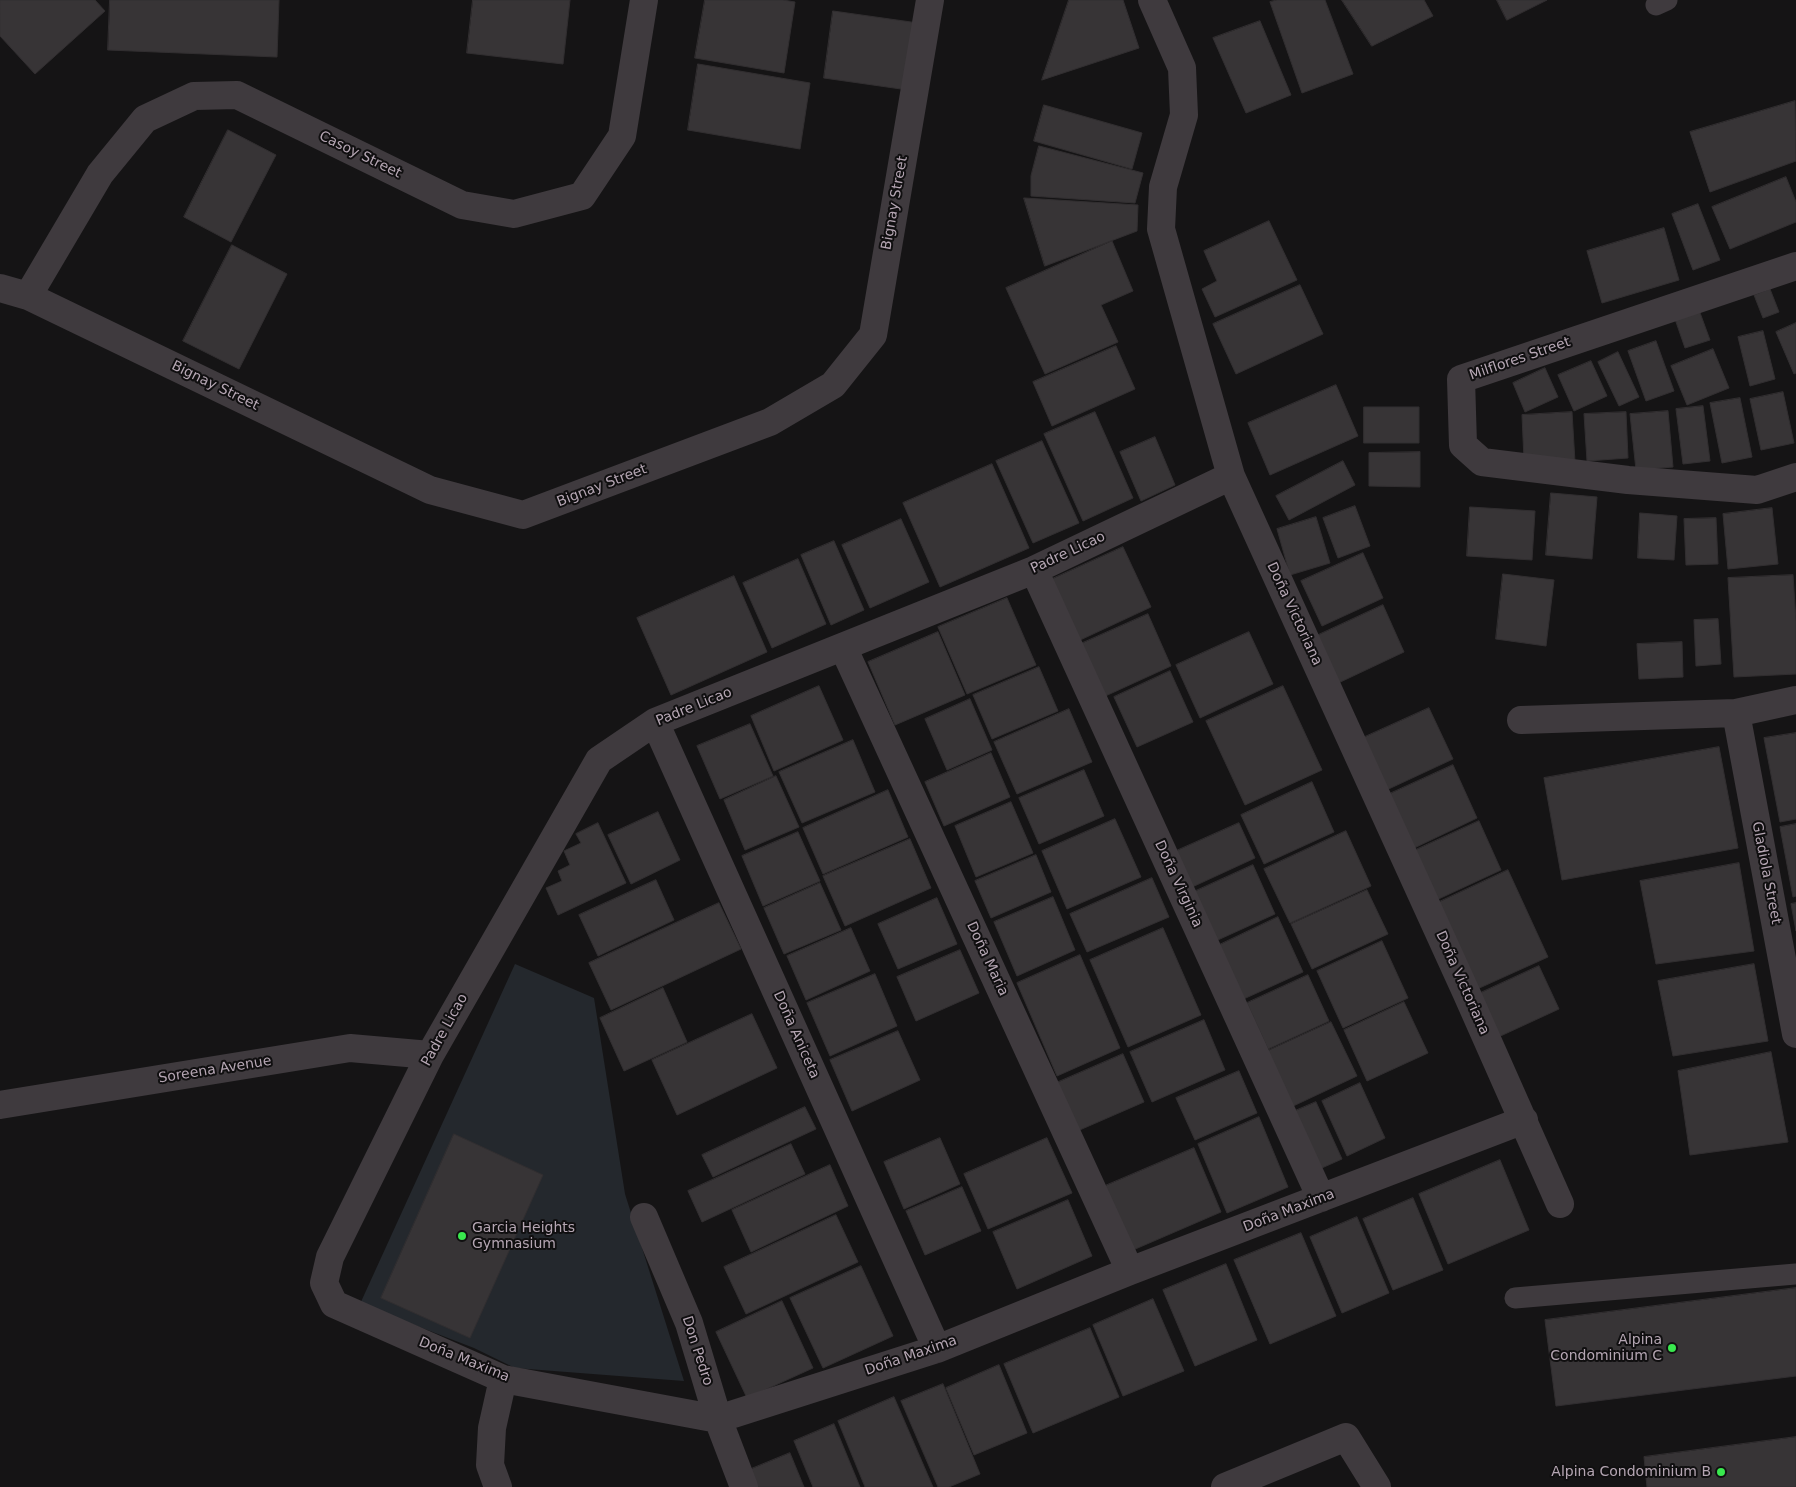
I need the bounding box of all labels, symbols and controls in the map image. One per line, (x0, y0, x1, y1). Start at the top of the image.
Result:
street label: Casoy Street (316, 128, 404, 182)
street label: Bignay Street (878, 155, 912, 251)
street label: Milflores Street (1467, 334, 1573, 384)
street label: Bignay Street (169, 358, 261, 414)
street label: Bignay Street (555, 461, 649, 511)
street label: Padre Licao (1028, 528, 1108, 578)
street label: Doña Victoriana (1263, 560, 1325, 668)
street label: Padre Licao (654, 684, 734, 730)
street label: Gladiola Street (1748, 820, 1784, 926)
street label: Doña Virginia (1151, 838, 1205, 930)
street label: Doña Maria (962, 919, 1012, 999)
street label: Doña Victoriana (1432, 928, 1492, 1038)
street label: Doña Aniceta (769, 989, 823, 1081)
street label: Padre Licao (418, 991, 472, 1069)
street label: Soreena Avenue (157, 1053, 273, 1087)
street label: Doña Maxima (1241, 1186, 1337, 1236)
place label: Garcia Heights Gymnasium (472, 1220, 575, 1252)
marker: Garcia Heights Gymnasium (456, 1230, 468, 1242)
street label: Don Pedro (678, 1314, 716, 1388)
street label: Doña Maxima (863, 1332, 959, 1380)
place label: Alpina Condominium C (1550, 1332, 1662, 1364)
street label: Doña Maxima (416, 1334, 512, 1386)
marker: Alpina Condominium C (1666, 1342, 1678, 1354)
place label: Alpina Condominium B (1551, 1464, 1711, 1480)
marker: Alpina Condominium B (1715, 1466, 1727, 1478)

